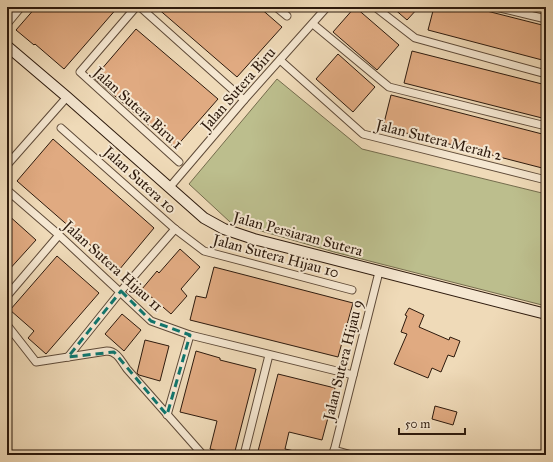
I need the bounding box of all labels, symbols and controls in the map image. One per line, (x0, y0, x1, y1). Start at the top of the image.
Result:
street label: Jalan Sutera Biru (196, 44, 280, 137)
street label: Jalan Sutera Biru 1 (87, 62, 186, 154)
street label: Jalan Sutera Merah 2 (372, 115, 505, 166)
street label: Jalan Sutera 10 (98, 141, 180, 218)
street label: Jalan Persiaran Sutera (229, 208, 365, 261)
street label: Jalan Sutera Hijau 11 (58, 215, 166, 316)
street label: Jalan Sutera Hijau 10 (209, 230, 341, 282)
street label: Jalan Sutera Hijau 9 (319, 298, 368, 424)
scale bar (399, 410, 465, 436)
text: 50 m (405, 417, 430, 431)

